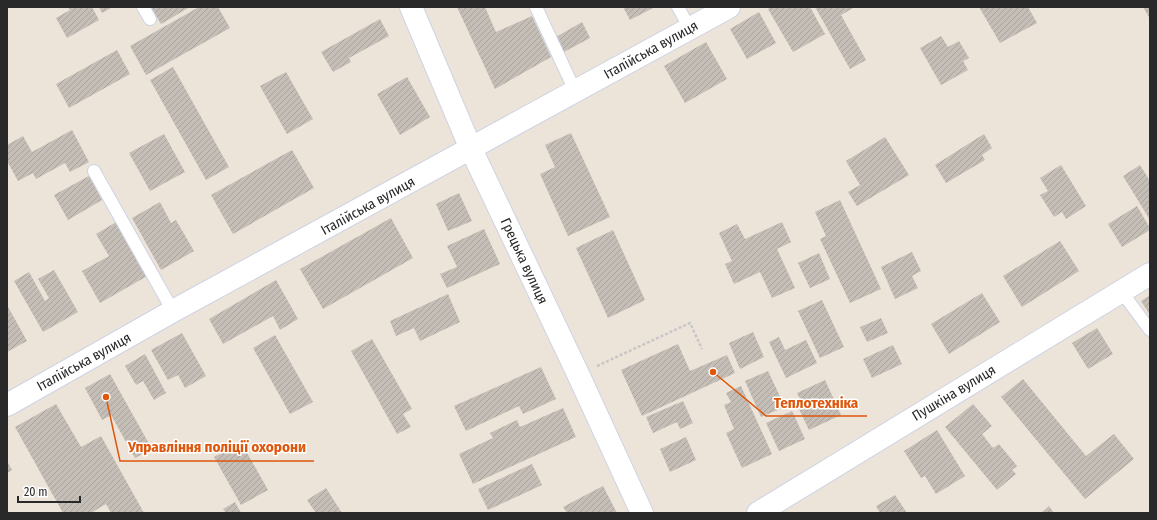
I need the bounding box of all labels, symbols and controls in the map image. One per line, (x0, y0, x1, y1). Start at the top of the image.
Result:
street label: Італійська вулиця (601, 17, 701, 83)
street label: Італійська вулиця (318, 173, 418, 239)
street label: Грецька вулиця (497, 215, 551, 307)
street label: Італійська вулиця (34, 329, 134, 395)
street label: Пушкіна вулиця (909, 361, 999, 425)
callout: Теплотехніка (766, 389, 867, 416)
text: Теплотехніка (774, 394, 859, 412)
callout: Управління поліції охорони (120, 434, 314, 461)
text: Управління поліції охорони (127, 438, 306, 456)
scale bar (18, 478, 80, 504)
text: 20 m (24, 485, 48, 499)

